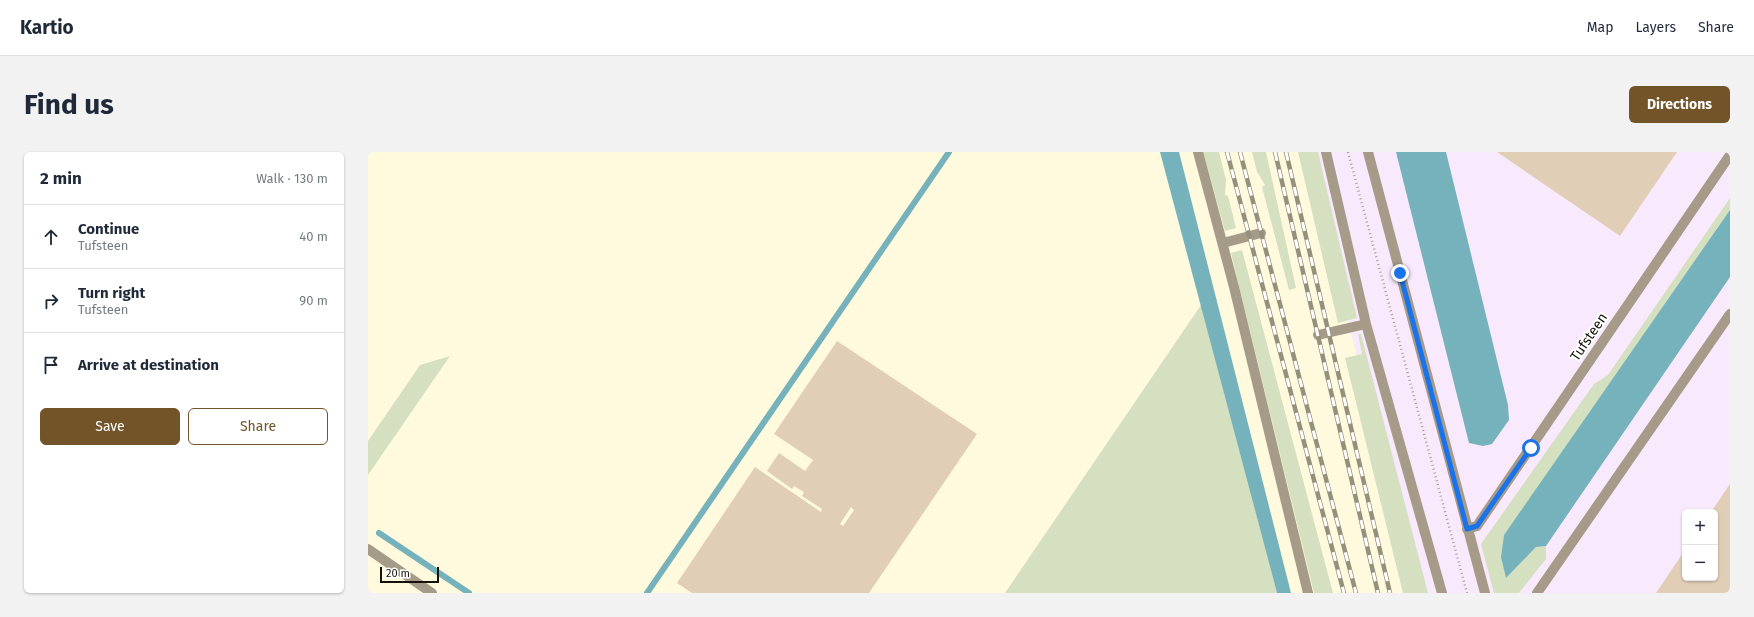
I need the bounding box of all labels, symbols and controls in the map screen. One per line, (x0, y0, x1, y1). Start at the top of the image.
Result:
text: Kartio (20, 16, 74, 39)
text: Map (1587, 19, 1613, 36)
text: Layers (1635, 19, 1676, 36)
text: Share (1698, 19, 1734, 36)
button: Directions (1629, 86, 1730, 123)
text: Find us (24, 88, 114, 121)
text: 2 min (40, 168, 82, 189)
text: Walk · 130 m (256, 171, 328, 186)
text: Continue (78, 220, 139, 238)
icon: ahead (40, 226, 62, 248)
text: 40 m (299, 229, 328, 244)
text: Tufsteen (78, 238, 128, 253)
route end (1391, 264, 1409, 282)
text: Turn right (78, 284, 145, 302)
icon: right (40, 290, 62, 312)
text: 90 m (299, 293, 328, 308)
text: Tufsteen (78, 302, 128, 317)
street label: Tufsteen (1567, 310, 1611, 364)
icon: arrive (40, 354, 62, 376)
text: Arrive at destination (78, 356, 219, 374)
button: Save (40, 408, 180, 445)
button: Share (188, 408, 328, 445)
route start (1522, 439, 1540, 457)
map controls (1682, 509, 1718, 581)
button: + (1682, 509, 1718, 545)
button: − (1682, 545, 1718, 581)
scale bar (380, 565, 439, 584)
text: 20 m (386, 567, 410, 580)

